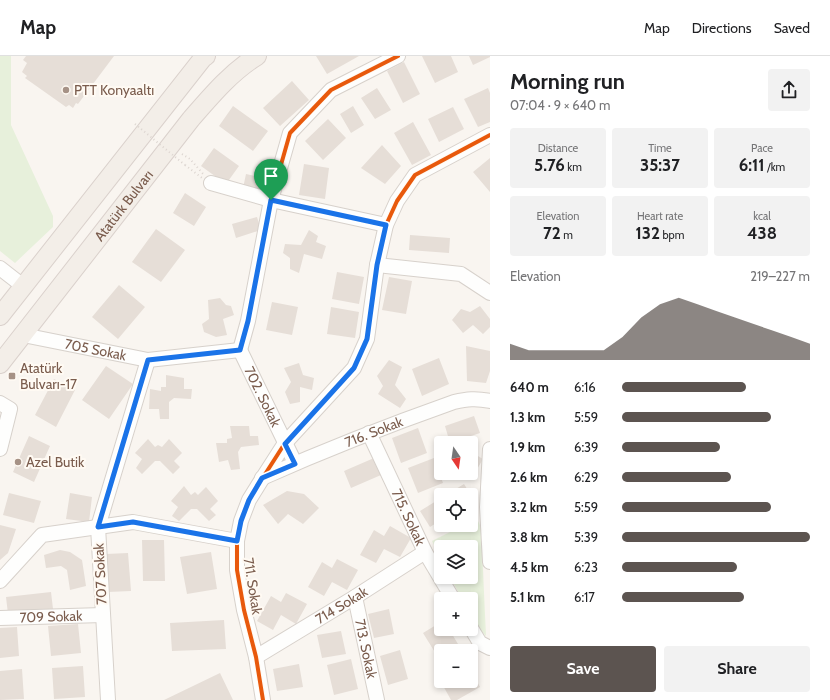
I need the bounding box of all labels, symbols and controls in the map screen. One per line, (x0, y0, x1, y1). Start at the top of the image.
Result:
text: Map (20, 16, 56, 39)
text: Map (644, 19, 670, 37)
text: Directions (692, 19, 752, 37)
text: Saved (774, 19, 810, 37)
text: Morning run (510, 68, 625, 95)
button: share (768, 69, 810, 111)
place label: PTT Konyaaltı (74, 81, 154, 99)
marker: PTT Konyaaltı (61, 85, 71, 95)
text: 07:04 · 9 × 640 m (510, 97, 611, 113)
text: Distance (538, 141, 578, 155)
text: Time (648, 141, 672, 155)
text: Pace (751, 141, 773, 155)
text: 5.76 (534, 155, 565, 175)
text: 35:37 (640, 155, 680, 175)
text: 6:11 (739, 155, 765, 175)
pin (254, 159, 288, 200)
text: km (565, 160, 582, 174)
text: /km (765, 160, 785, 174)
icon: arrive (260, 165, 282, 187)
street label: Atatürk Bulvarı (90, 166, 157, 245)
text: Elevation (537, 209, 579, 223)
text: Heart rate (637, 209, 683, 223)
text: kcal (753, 209, 771, 223)
text: 72 (543, 223, 561, 243)
text: 132 (636, 223, 660, 243)
text: 438 (747, 223, 777, 243)
text: m (561, 228, 573, 242)
text: bpm (660, 228, 684, 242)
text: Elevation (510, 268, 561, 284)
text: 219–227 m (750, 268, 810, 284)
street label: 705 Sokak (63, 335, 129, 365)
place label: Atatürk Bulvarı-17 (20, 359, 77, 393)
street label: 702. Sokak (240, 363, 285, 431)
marker: Atatürk Bulvarı-17 (7, 371, 17, 381)
text: 640 m (510, 379, 549, 395)
text: 6:16 (574, 379, 596, 395)
text: 1.3 km (510, 409, 545, 425)
text: 5:59 (574, 409, 598, 425)
street label: 716. Sokak (342, 412, 406, 451)
north arrow (434, 436, 478, 480)
map controls (434, 436, 478, 688)
text: 1.9 km (510, 439, 545, 455)
text: 6:39 (574, 439, 599, 455)
place label: Azel Butik (26, 453, 85, 471)
marker: Azel Butik (13, 457, 23, 467)
text: 2.6 km (510, 469, 548, 485)
text: 6:29 (574, 469, 598, 485)
street label: 715. Sokak (388, 486, 430, 549)
button: locate (434, 488, 478, 532)
text: 3.2 km (510, 499, 547, 515)
text: 5:59 (574, 499, 598, 515)
text: 3.8 km (510, 529, 548, 545)
text: 5:39 (574, 529, 598, 545)
button: layers (434, 540, 478, 584)
street label: 707 Sokak (89, 542, 111, 605)
street label: 711. Sokak (240, 556, 266, 616)
text: 4.5 km (510, 559, 548, 575)
text: 6:23 (574, 559, 598, 575)
street label: 714 Sokak (312, 582, 372, 628)
text: 5.1 km (510, 589, 545, 605)
text: 6:17 (574, 589, 595, 605)
button: + (434, 592, 478, 636)
street label: 709 Sokak (19, 607, 83, 626)
street label: 713. Sokak (351, 617, 381, 681)
button: − (434, 644, 478, 688)
button: Save (510, 646, 656, 692)
button: Share (664, 646, 810, 692)

